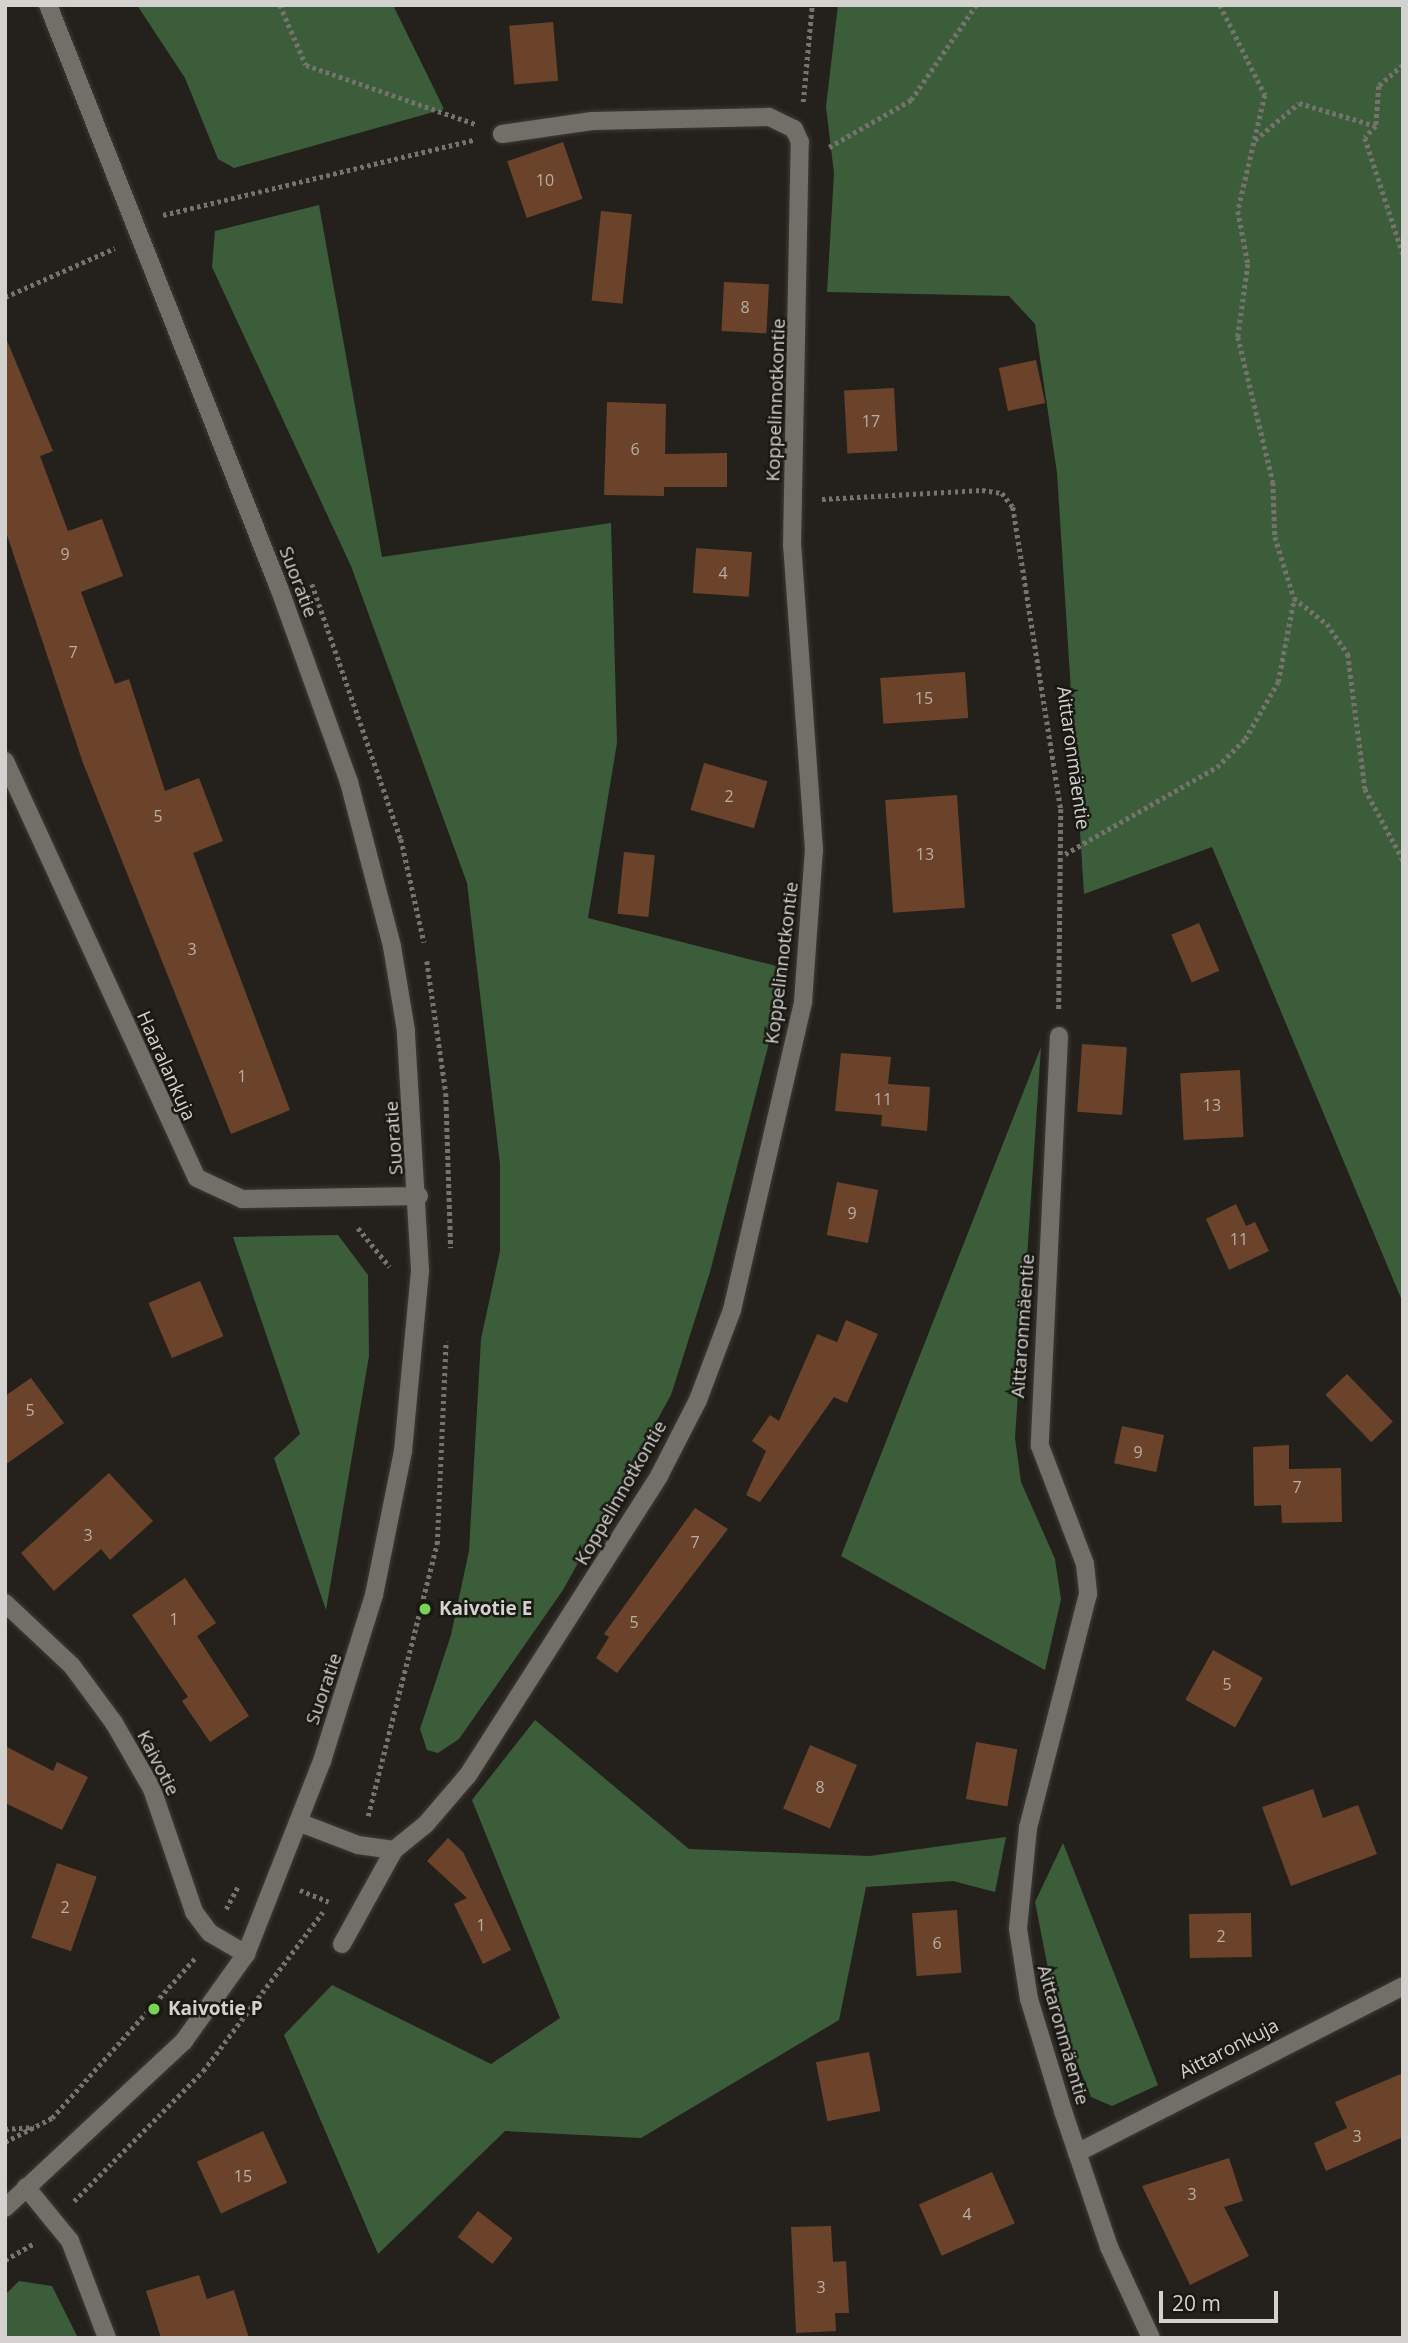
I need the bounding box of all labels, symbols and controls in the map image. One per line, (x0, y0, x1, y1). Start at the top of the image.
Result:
house number: 10 (536, 170, 554, 190)
house number: 8 (740, 297, 750, 317)
street label: Koppelinnotkontie (762, 318, 790, 482)
house number: 17 (862, 411, 880, 431)
house number: 6 (630, 439, 640, 459)
street label: Suoratie (274, 543, 322, 621)
house number: 9 (60, 544, 70, 564)
house number: 4 (718, 563, 728, 583)
house number: 7 (68, 642, 78, 662)
street label: Aittaronmäentie (1052, 685, 1094, 831)
house number: 15 (915, 688, 933, 708)
house number: 2 (724, 786, 734, 806)
house number: 5 (153, 806, 163, 826)
house number: 13 (916, 844, 934, 864)
street label: Koppelinnotkontie (761, 881, 803, 1045)
house number: 3 (187, 939, 197, 959)
street label: Haaralankuja (132, 1008, 200, 1124)
house number: 1 (237, 1066, 247, 1086)
house number: 11 (874, 1089, 892, 1109)
house number: 13 (1203, 1095, 1221, 1115)
street label: Suoratie (380, 1100, 408, 1176)
house number: 9 (847, 1203, 857, 1223)
house number: 11 (1230, 1229, 1248, 1249)
street label: Aittaronmäentie (1007, 1253, 1039, 1399)
house number: 5 (25, 1400, 35, 1420)
street label: Koppelinnotkontie (570, 1417, 672, 1569)
house number: 9 (1133, 1442, 1143, 1462)
house number: 7 (1292, 1477, 1302, 1497)
house number: 3 (83, 1525, 93, 1545)
house number: 7 (690, 1532, 700, 1552)
place label: Kaivotie E (439, 1598, 532, 1620)
marker: Kaivotie E (417, 1601, 433, 1617)
house number: 1 (169, 1609, 179, 1629)
house number: 5 (629, 1612, 639, 1632)
street label: Suoratie (301, 1650, 347, 1728)
house number: 5 (1222, 1674, 1232, 1694)
street label: Kaivotie (132, 1727, 184, 1799)
house number: 8 (815, 1777, 825, 1797)
house number: 2 (60, 1897, 70, 1917)
house number: 1 (476, 1915, 486, 1935)
house number: 2 (1216, 1926, 1226, 1946)
house number: 6 (932, 1933, 942, 1953)
street label: Aittaronmäentie (1032, 1962, 1094, 2108)
place label: Kaivotie P (168, 1998, 263, 2020)
marker: Kaivotie P (146, 2001, 162, 2017)
street label: Aittaronkuja (1175, 2014, 1283, 2084)
house number: 3 (1352, 2126, 1362, 2146)
house number: 15 (234, 2166, 252, 2186)
house number: 3 (1187, 2184, 1197, 2204)
house number: 4 (962, 2204, 972, 2224)
scale bar (1163, 2276, 1282, 2320)
house number: 3 (816, 2277, 826, 2297)
text: 20 m (1172, 2289, 1221, 2317)

